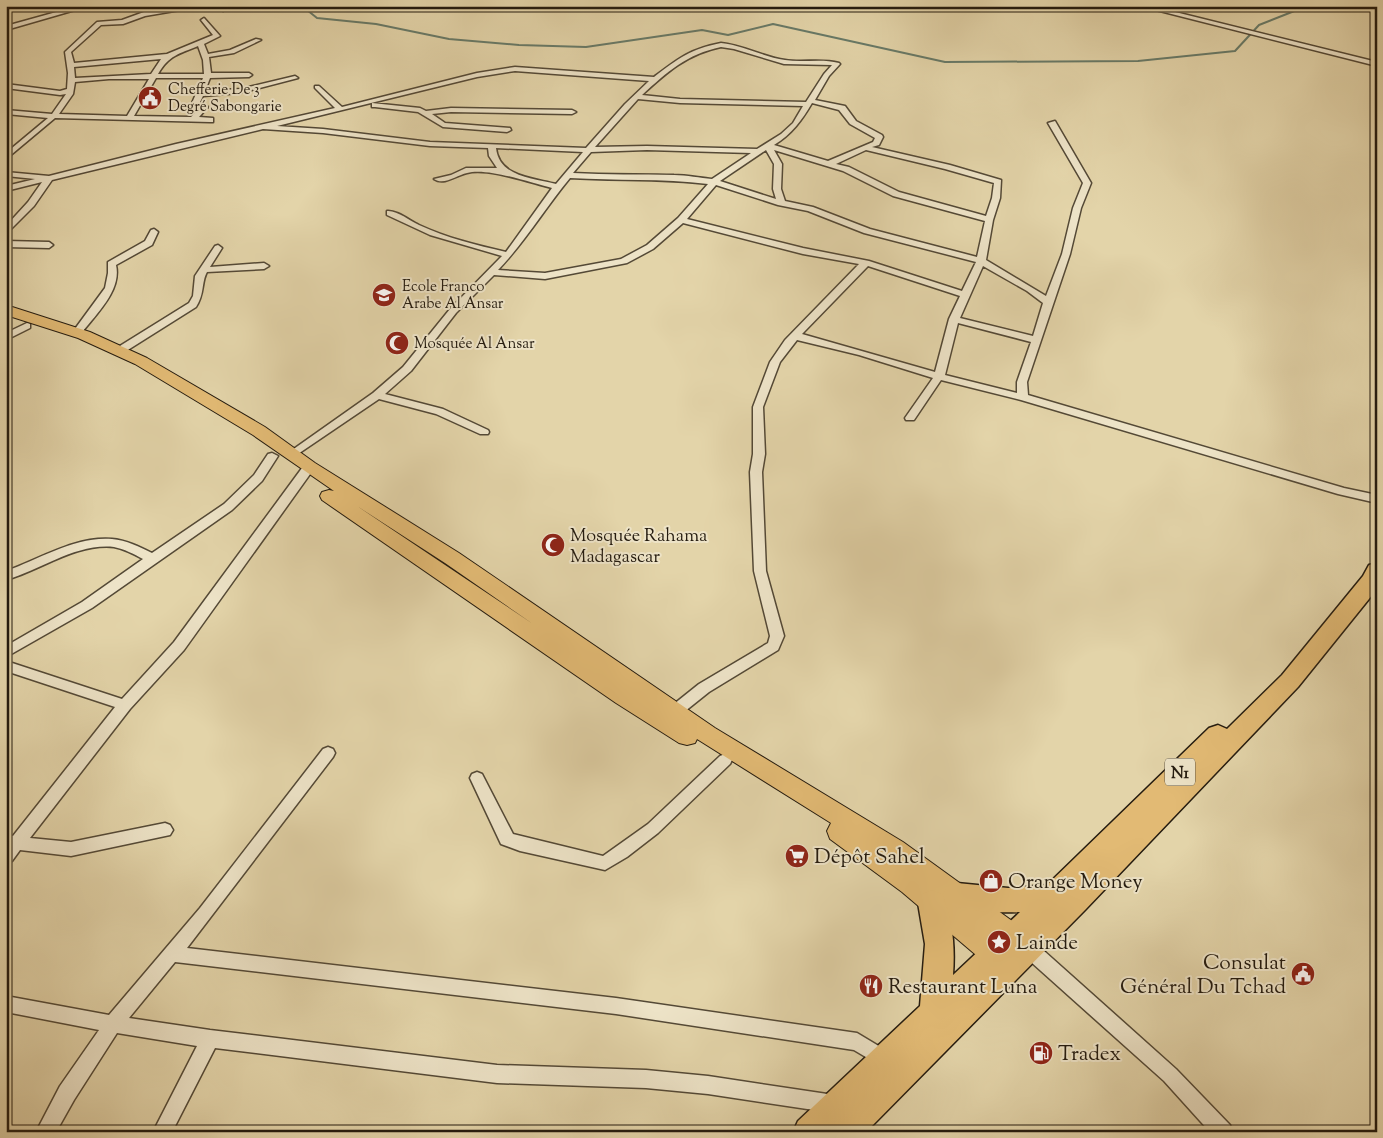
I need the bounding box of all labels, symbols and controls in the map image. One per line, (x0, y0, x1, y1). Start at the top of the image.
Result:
place label: Chefferie De 3 Degré Sabongarie (168, 80, 282, 118)
public building icon: Chefferie De 3 Degré Sabongarie (137, 85, 163, 111)
place label: Ecole Franco Arabe Al Ansar (402, 277, 504, 315)
school or university icon: Ecole Franco Arabe Al Ansar (371, 282, 397, 308)
mosque icon: Mosquée Al Ansar (384, 330, 410, 356)
place label: Mosquée Al Ansar (414, 334, 535, 355)
place label: Mosquée Rahama Madagascar (570, 524, 707, 571)
mosque icon: Mosquée Rahama Madagascar (540, 532, 566, 558)
road number: N1 (1165, 759, 1195, 786)
supermarket icon: Dépôt Sahel (784, 843, 810, 869)
place label: Dépôt Sahel (814, 843, 925, 873)
shop icon: Orange Money (978, 868, 1004, 894)
place label: Orange Money (1008, 868, 1143, 898)
place icon: Lainde (986, 929, 1012, 955)
place label: Lainde (1016, 929, 1078, 959)
place label: Consulat Général Du Tchad (1120, 949, 1286, 1003)
public building icon: Consulat Général Du Tchad (1290, 961, 1316, 987)
restaurant icon: Restaurant Luna (858, 973, 884, 999)
place label: Restaurant Luna (888, 973, 1038, 1003)
fuel station icon: Tradex (1028, 1040, 1054, 1066)
place label: Tradex (1058, 1040, 1121, 1070)

